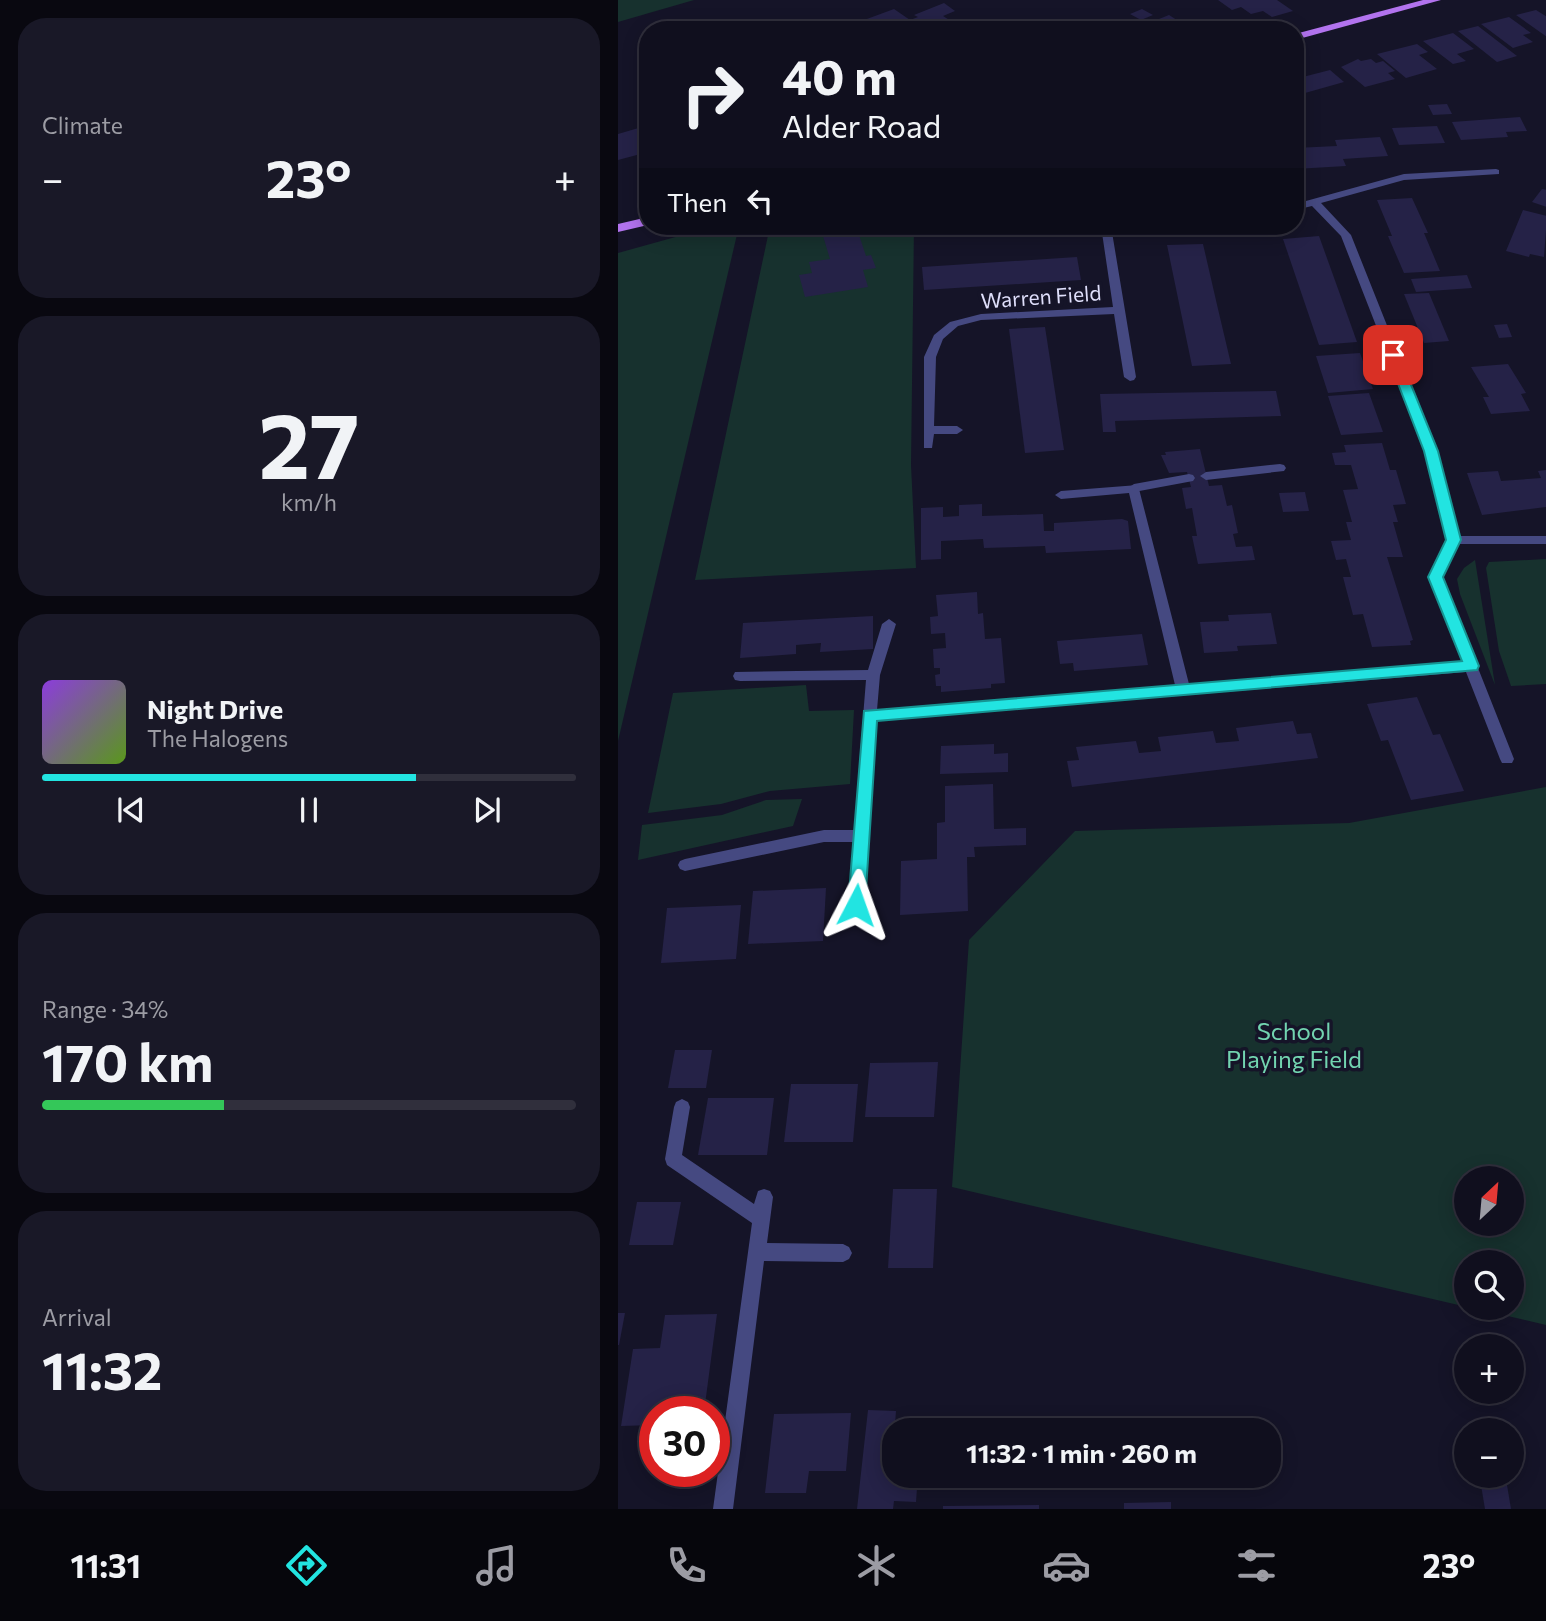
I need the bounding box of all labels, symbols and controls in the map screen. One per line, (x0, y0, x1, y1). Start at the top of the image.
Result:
text: 40 m (782, 45, 897, 105)
icon: right (667, 49, 758, 140)
text: Alder Road (782, 105, 941, 145)
text: Climate (42, 111, 123, 139)
text: 23° (266, 145, 352, 209)
text: − (42, 154, 64, 201)
text: + (554, 154, 576, 201)
icon: left (741, 182, 779, 220)
text: Then (667, 186, 727, 217)
street label: Warren Field (980, 279, 1102, 313)
pin (1363, 325, 1423, 385)
icon: arrive (1374, 336, 1412, 374)
text: 27 (258, 386, 360, 498)
text: km/h (281, 488, 337, 516)
text: Night Drive (147, 693, 283, 724)
text: The Halogens (147, 724, 288, 752)
icon: previous (112, 791, 150, 829)
icon: pause (290, 791, 328, 829)
icon: next (468, 791, 506, 829)
position arrow (819, 868, 893, 942)
text: Range · 34% (42, 995, 168, 1023)
park label: School Playing Field (1226, 1016, 1362, 1073)
text: 170 km (42, 1029, 214, 1093)
north arrow (1454, 1166, 1524, 1236)
map controls (1454, 1166, 1524, 1488)
button: search (1454, 1250, 1524, 1320)
text: Arrival (42, 1303, 112, 1331)
button: + (1454, 1334, 1524, 1404)
text: 11:32 (42, 1337, 162, 1401)
speed limit sign: 30 (639, 1396, 730, 1487)
button: − (1454, 1418, 1524, 1488)
text: 11:32 · 1 min · 260 m (966, 1437, 1197, 1468)
icon: directions (282, 1541, 331, 1590)
icon: music (472, 1541, 521, 1590)
icon: phone (662, 1541, 711, 1590)
icon: climate (852, 1541, 901, 1590)
icon: car (1042, 1541, 1091, 1590)
icon: filters (1232, 1541, 1281, 1590)
text: 11:31 (71, 1545, 141, 1585)
text: 23° (1423, 1545, 1475, 1585)

